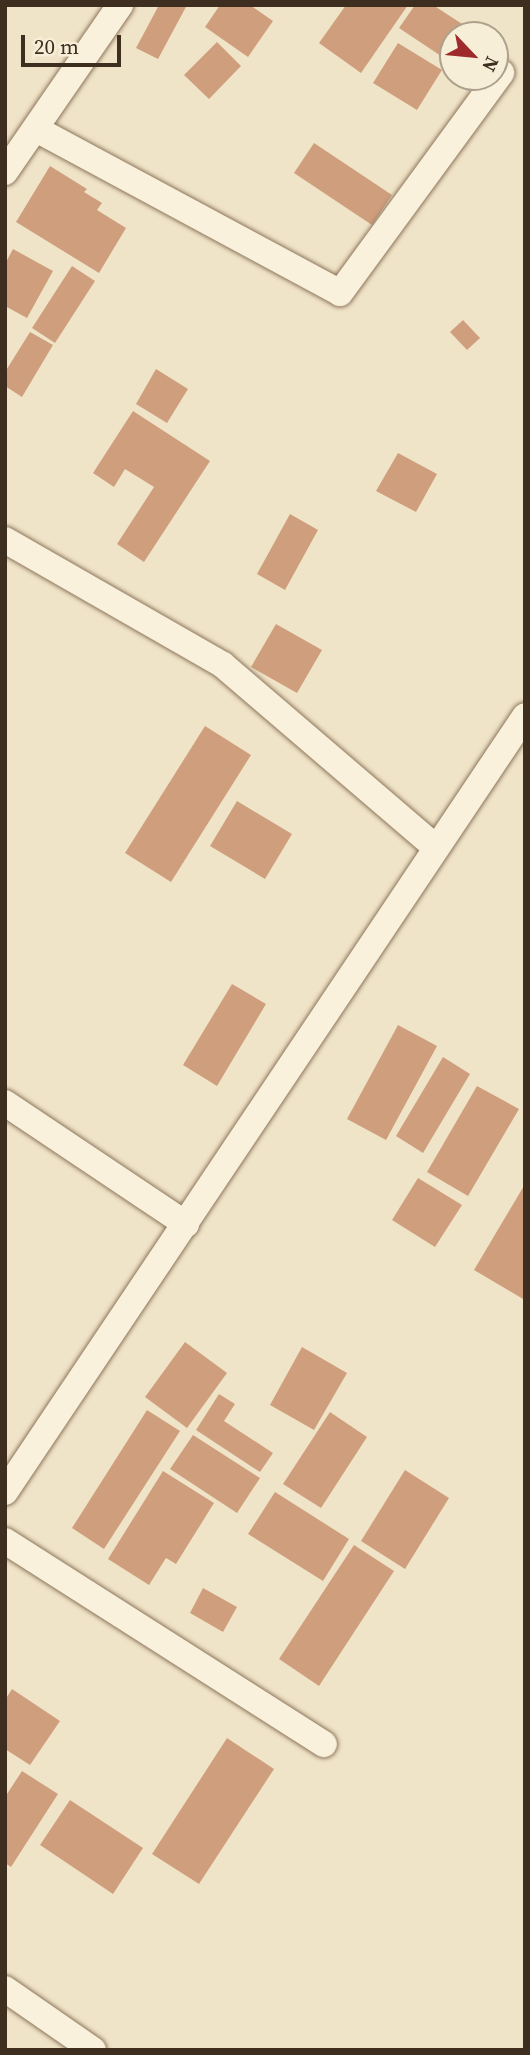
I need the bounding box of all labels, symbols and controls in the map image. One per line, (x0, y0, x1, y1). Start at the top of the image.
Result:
scale bar (24, 21, 124, 65)
north arrow (439, 21, 509, 91)
text: 20 m (34, 32, 79, 61)
text: N (476, 52, 506, 76)

